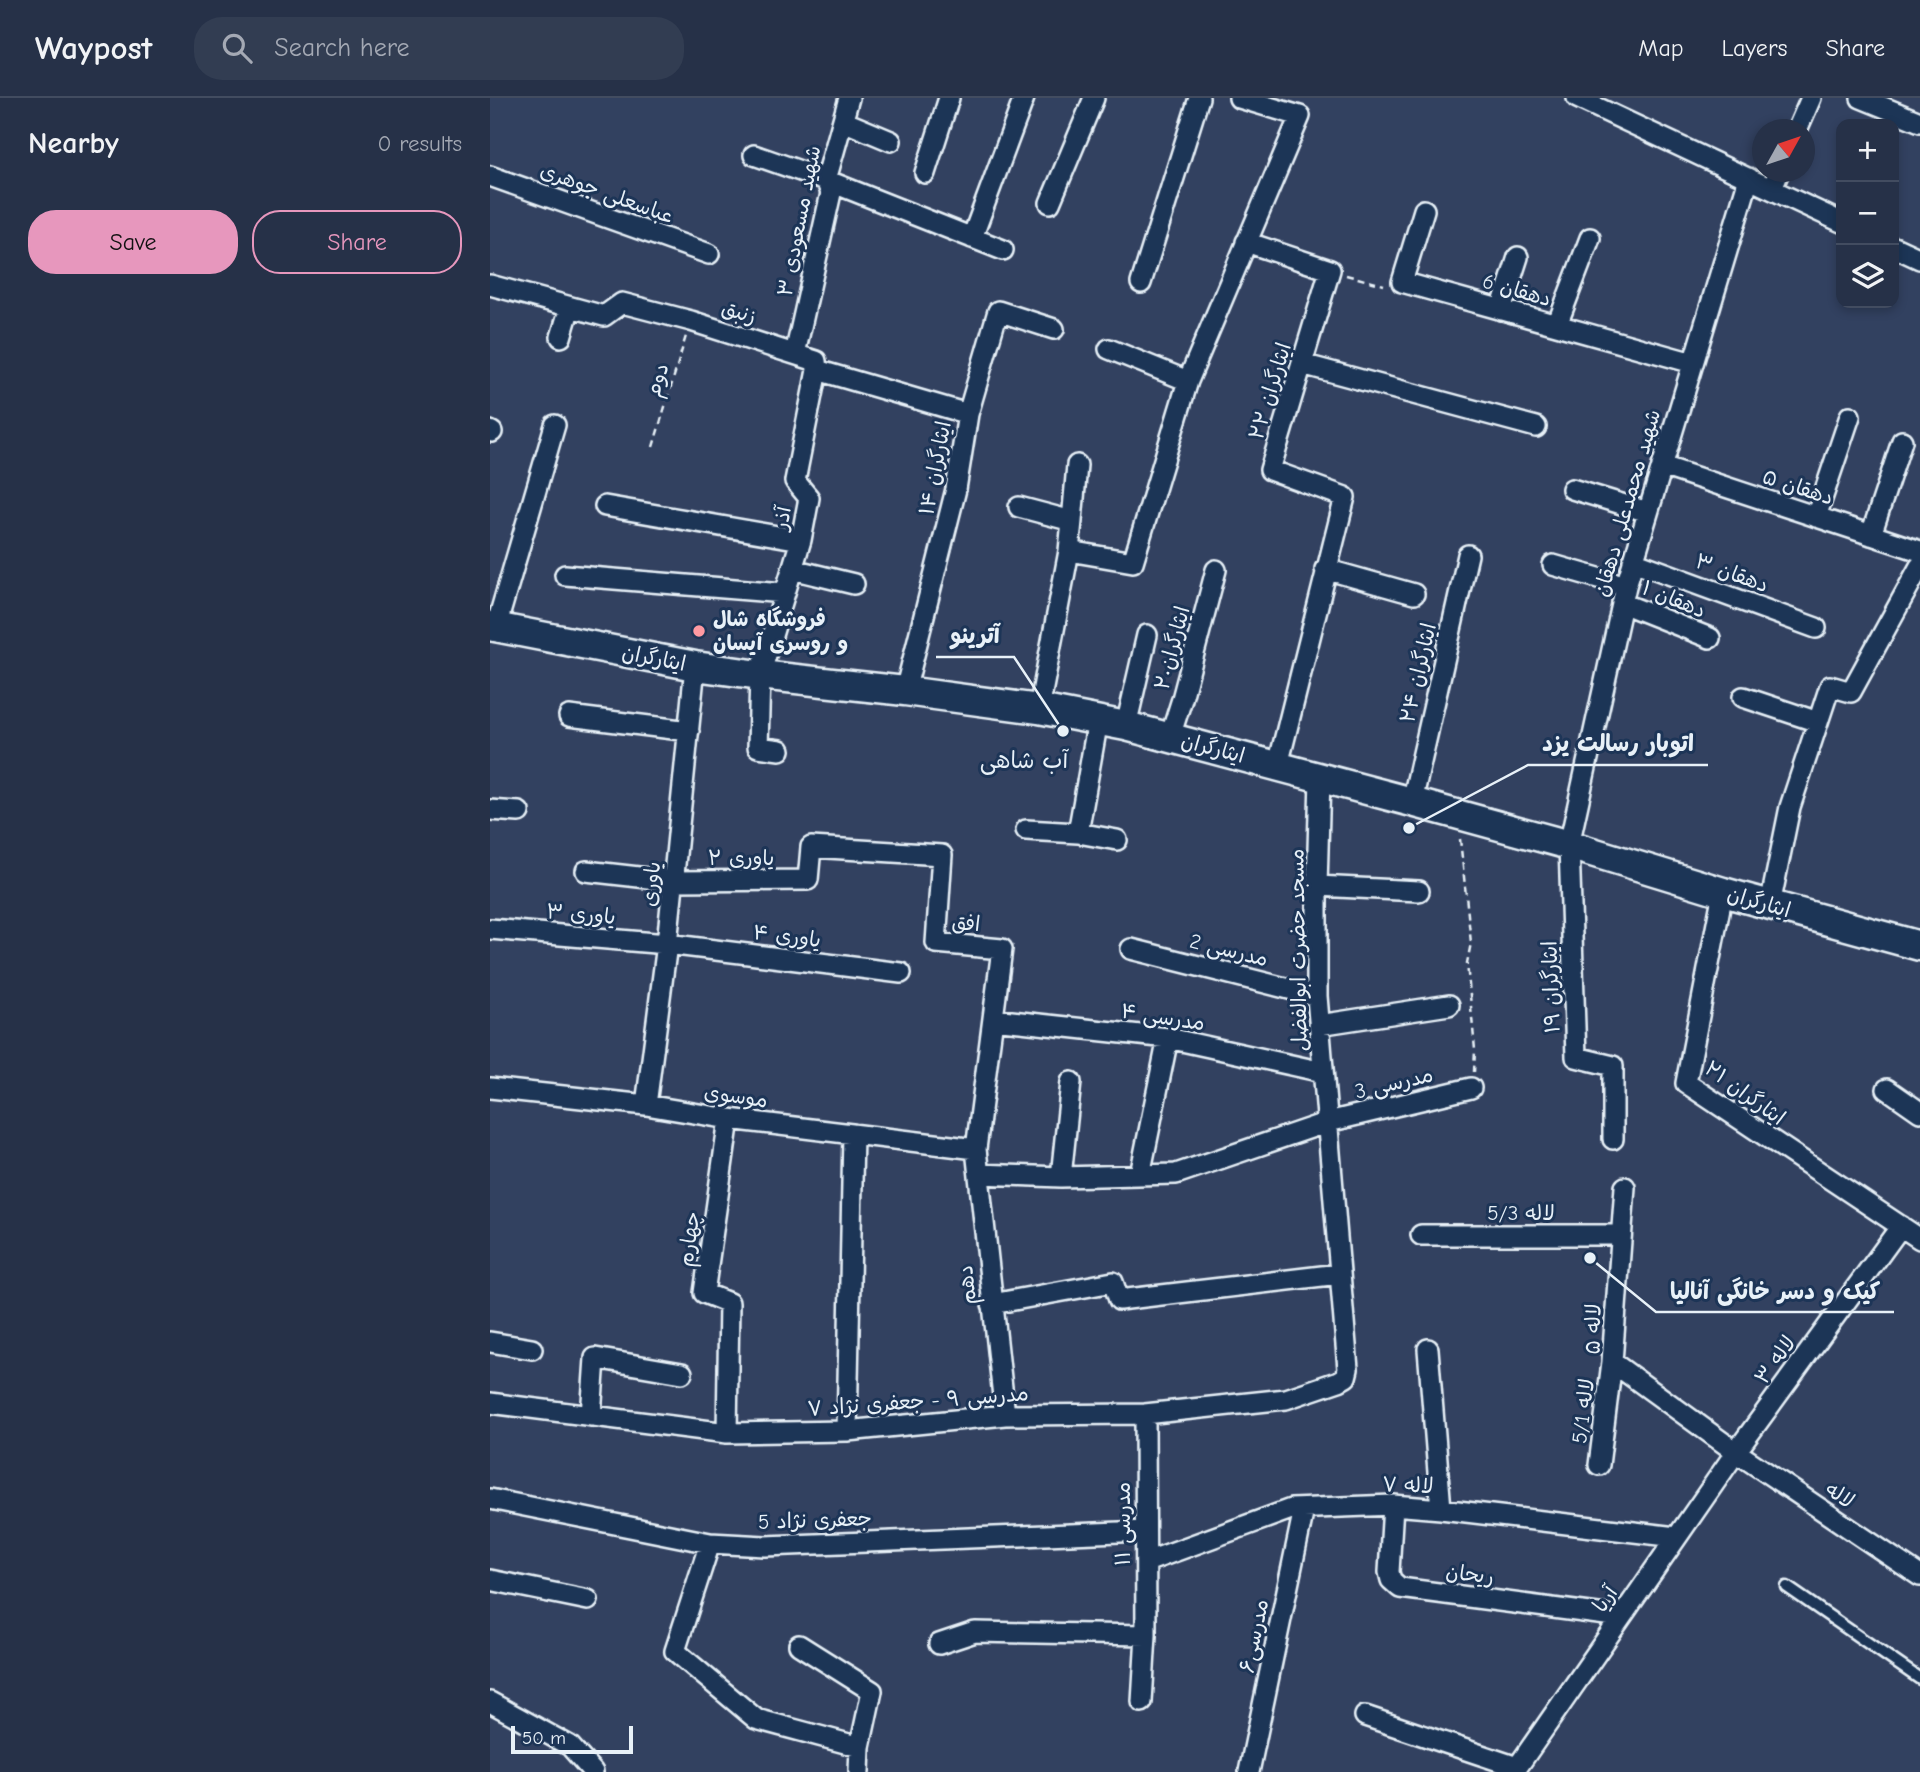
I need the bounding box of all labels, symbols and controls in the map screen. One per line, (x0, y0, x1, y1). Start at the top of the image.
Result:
search box (194, 17, 684, 80)
text: Waypost (35, 29, 152, 67)
icon: search (218, 29, 256, 67)
text: Search here (274, 33, 410, 63)
text: Map (1638, 34, 1684, 62)
text: Layers (1722, 34, 1787, 62)
text: Share (1825, 34, 1885, 62)
north arrow (1752, 119, 1815, 182)
map controls (1836, 119, 1899, 308)
button: + (1836, 119, 1899, 182)
text: Nearby (28, 126, 119, 161)
text: 0 results (378, 130, 462, 157)
street label: شهید مسعودی ۳ (773, 143, 827, 299)
street label: عباسعلی جوهری (536, 158, 677, 230)
button: − (1836, 182, 1899, 245)
button: Save (28, 210, 238, 274)
button: Share (252, 210, 462, 274)
button: layers (1836, 245, 1899, 308)
street label: دهقان 6 (1480, 269, 1554, 311)
street label: زنبق (718, 295, 759, 330)
street label: ایثارگران ۲۲ (1244, 340, 1296, 442)
street label: دوم (641, 360, 677, 401)
street label: شهید محمدعلی دهقان (1589, 407, 1667, 600)
street label: ایثارگران ۱۴ (914, 419, 956, 517)
street label: دهقان ۵ (1759, 464, 1837, 510)
street label: آذر (768, 503, 796, 534)
street label: دهقان ۳ (1692, 549, 1772, 597)
street label: دهقان ۱ (1639, 575, 1709, 623)
street label: ۲۰ایثارگران (1149, 604, 1195, 692)
place label: فروشگاه شال و روسری آیسان (713, 606, 848, 656)
callout: آترینو (936, 613, 1014, 657)
street label: ایثارگران ۲۴ (1395, 621, 1441, 725)
text: آترینو (949, 622, 1002, 650)
marker: فروشگاه شال و روسری آیسان (691, 623, 707, 639)
street label: ایثارگران (620, 640, 688, 676)
callout: اتوبار رسالت یزد (1528, 721, 1708, 765)
street label: ایثارگران (1179, 728, 1247, 768)
text: اتوبار رسالت یزد (1542, 730, 1694, 758)
district label: آب شاهی (980, 747, 1070, 775)
street label: یاوری ۲ (708, 846, 774, 870)
street label: مسجد حضرت ابوالفضل (1284, 848, 1313, 1052)
street label: یاوری (637, 860, 665, 908)
street label: ایثارگران (1725, 882, 1793, 922)
street label: یاوری ۳ (545, 899, 617, 929)
street label: افق (951, 910, 981, 936)
street label: یاوری ۴ (752, 920, 822, 952)
street label: مدرسی 2 (1187, 929, 1271, 973)
street label: ایثارگران ۱‍۹ (1537, 940, 1565, 1034)
street label: مدرسی ۴ (1119, 999, 1207, 1037)
street label: ایثارگران ۲۱ (1700, 1056, 1790, 1130)
street label: مدرسی 3 (1353, 1062, 1436, 1106)
street label: موسوی (703, 1080, 769, 1113)
street label: لاله 5/3 (1487, 1201, 1555, 1225)
street label: چهارم (673, 1210, 709, 1269)
street label: دهم (953, 1264, 985, 1306)
callout: کیک و دسر خانگی آنالیا (1656, 1268, 1894, 1312)
text: کیک و دسر خانگی آنالیا (1670, 1277, 1881, 1306)
street label: لاله ۵ (1581, 1303, 1605, 1355)
street label: لاله ۳ (1750, 1331, 1800, 1389)
street label: لاله 5/1 (1567, 1377, 1599, 1445)
street label: مدرسی ۹ - جعفری نژاد ۷ (806, 1381, 1030, 1423)
street label: لاله ۷ (1382, 1472, 1434, 1498)
street label: لاله (1821, 1477, 1859, 1513)
street label: مدرسی ۱۱ (1111, 1482, 1137, 1566)
street label: جعفری نژاد 5 (758, 1506, 872, 1534)
street label: ریحان (1445, 1559, 1495, 1589)
street label: آریا (1588, 1581, 1623, 1617)
street label: مدرسی۶ (1234, 1597, 1275, 1675)
scale bar (511, 1723, 634, 1755)
text: 50 m (522, 1727, 566, 1749)

